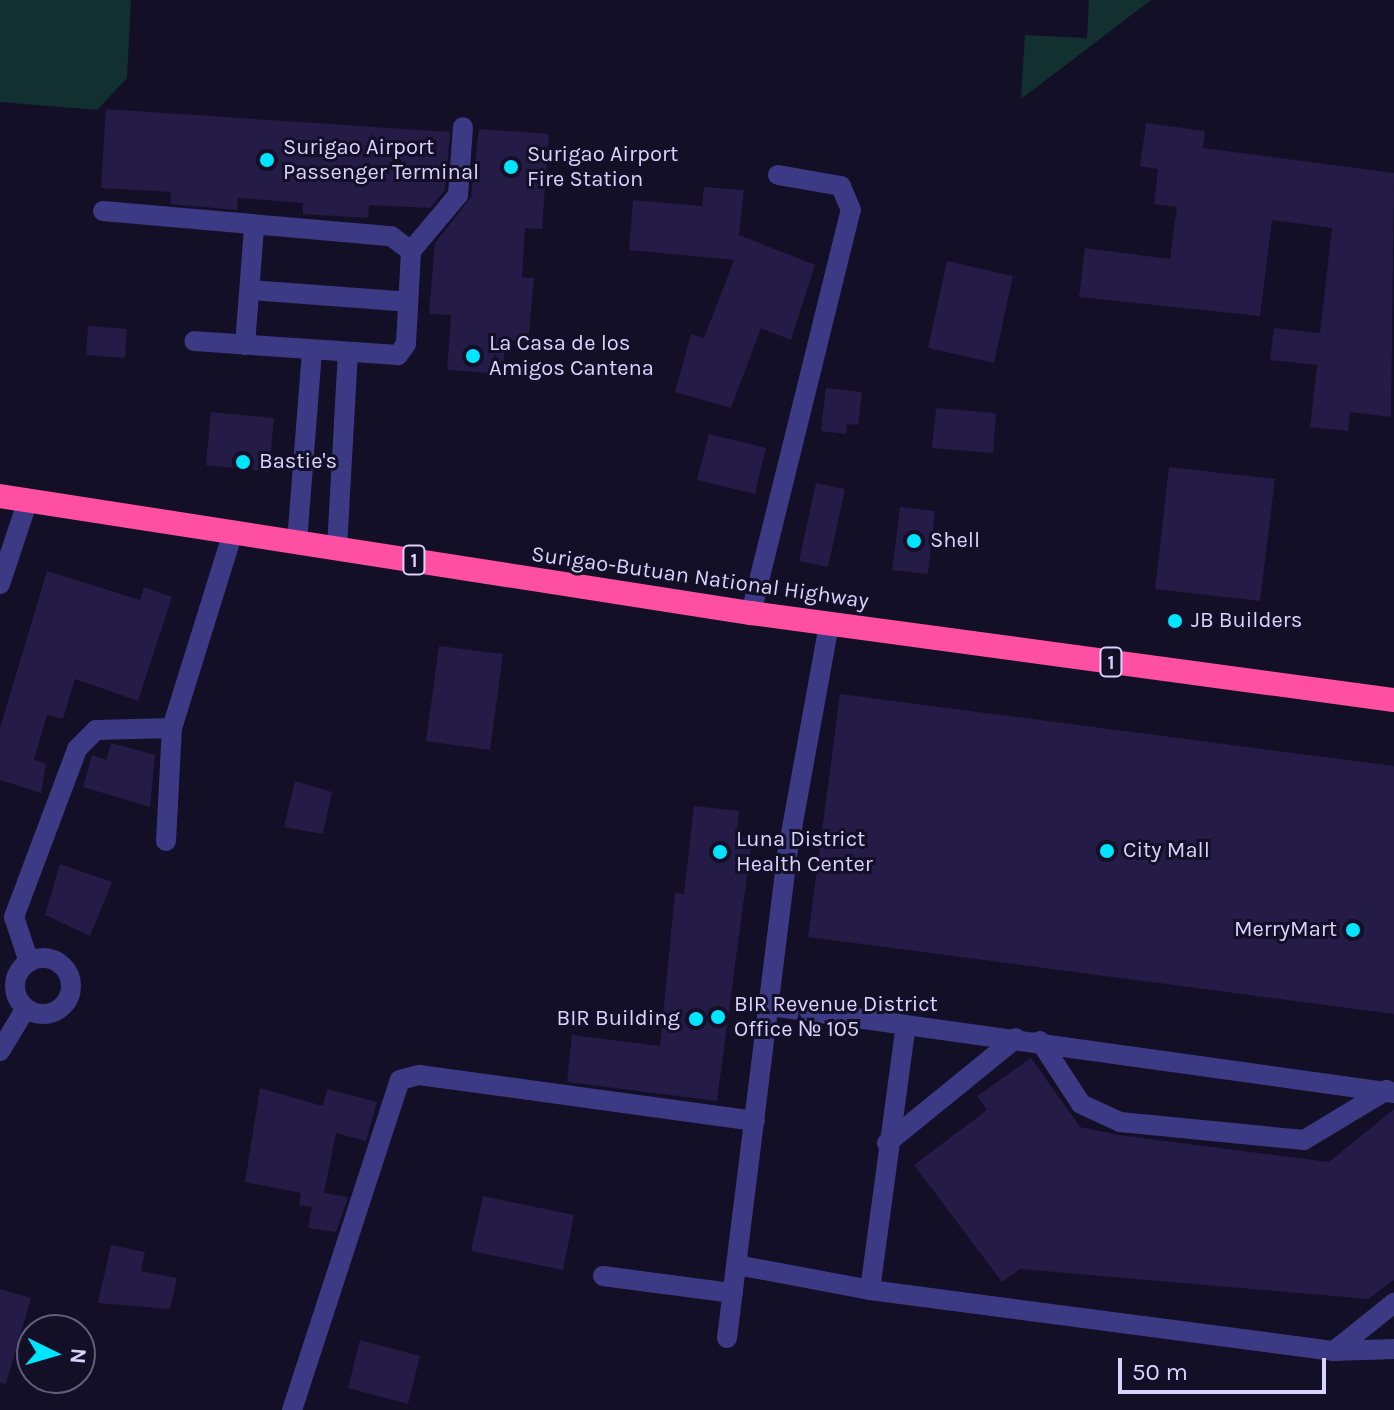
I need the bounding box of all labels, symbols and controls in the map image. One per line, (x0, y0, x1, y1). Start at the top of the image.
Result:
place label: Surigao Airport Passenger Terminal (283, 134, 479, 186)
place label: Surigao Airport Fire Station (527, 141, 678, 192)
marker: Surigao Airport Passenger Terminal (258, 151, 276, 169)
marker: Surigao Airport Fire Station (502, 158, 520, 176)
place label: La Casa de los Amigos Cantena (489, 330, 654, 382)
marker: La Casa de los Amigos Cantena (464, 347, 482, 365)
place label: Bastie's (259, 449, 337, 475)
marker: Bastie's (234, 453, 252, 471)
place label: Shell (930, 528, 980, 554)
marker: Shell (905, 532, 923, 550)
street label: Surigao-Butuan National Highway (530, 541, 870, 615)
road number: 1 (402, 544, 426, 576)
place label: JB Builders (1191, 608, 1302, 634)
marker: JB Builders (1166, 612, 1184, 630)
road number: 1 (1099, 646, 1123, 678)
place label: Luna District Health Center (736, 826, 873, 878)
place label: City Mall (1123, 838, 1210, 864)
marker: City Mall (1098, 842, 1116, 860)
marker: Luna District Health Center (711, 843, 729, 861)
place label: MerryMart (1234, 917, 1337, 943)
marker: MerryMart (1344, 921, 1362, 939)
place label: BIR Revenue District Office № 105 (734, 991, 938, 1042)
place label: BIR Building (556, 1006, 680, 1032)
marker: BIR Revenue District Office № 105 (709, 1008, 727, 1026)
marker: BIR Building (687, 1010, 705, 1028)
north arrow (16, 1314, 96, 1394)
scale bar (1122, 1342, 1330, 1392)
text: N (64, 1347, 92, 1365)
text: 50 m (1132, 1358, 1188, 1386)

